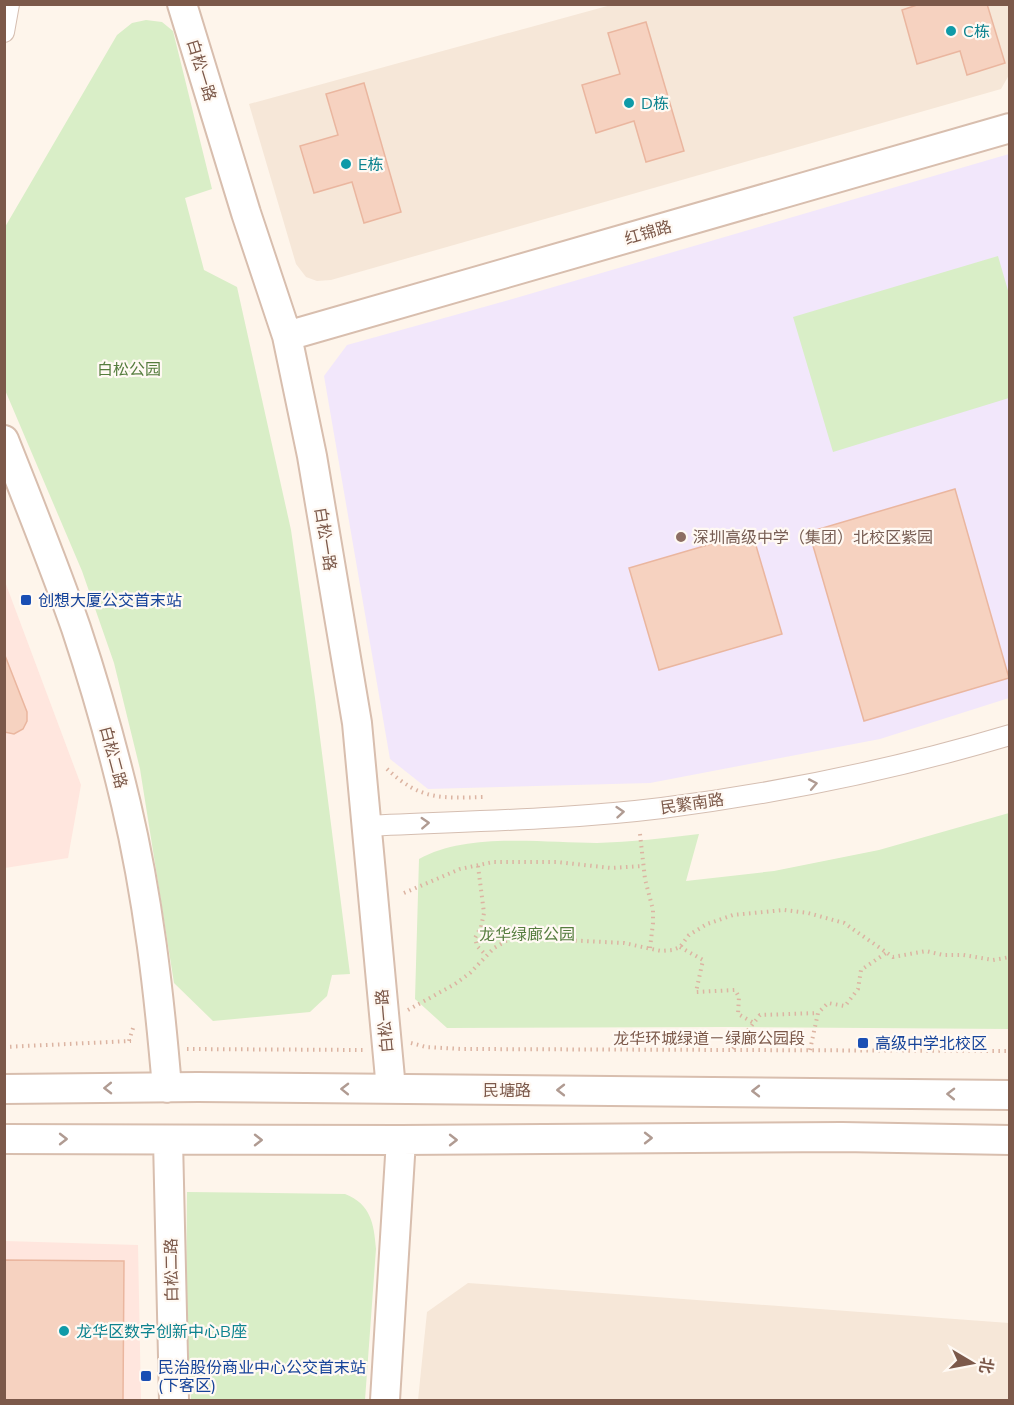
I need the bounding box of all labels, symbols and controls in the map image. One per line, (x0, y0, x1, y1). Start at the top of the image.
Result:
place label: C栋 (963, 21, 990, 41)
marker: C栋 (944, 24, 958, 38)
street label: 白松一路 (183, 36, 221, 104)
place label: D栋 (641, 93, 669, 113)
marker: D栋 (622, 96, 636, 110)
place label: E栋 (358, 154, 383, 174)
marker: E栋 (339, 157, 353, 171)
street label: 红锦路 (622, 216, 674, 248)
park label: 白松公园 (97, 359, 161, 379)
street label: 白松一路 (311, 506, 341, 572)
place label: 深圳高级中学（集团）北校区紫园 (693, 527, 933, 547)
marker: 深圳高级中学（集团）北校区紫园 (674, 530, 688, 544)
place label: 创想大厦公交首末站 (38, 590, 182, 610)
marker: 创想大厦公交首末站 (19, 593, 33, 607)
street label: 白松二路 (96, 723, 132, 791)
one-way arrow (808, 778, 817, 790)
street label: 民繁南路 (659, 789, 725, 817)
one-way arrow (615, 806, 624, 819)
one-way arrow (421, 817, 430, 830)
park label: 龙华绿廊公园 (479, 924, 575, 944)
street label: 白松一路 (371, 988, 397, 1054)
street label: 龙华环城绿道－绿廊公园段 (613, 1028, 805, 1048)
place label: 高级中学北校区 (875, 1033, 987, 1053)
marker: 高级中学北校区 (856, 1036, 870, 1050)
street label: 民塘路 (483, 1080, 531, 1100)
one-way arrow (104, 1082, 113, 1094)
one-way arrow (341, 1083, 350, 1095)
one-way arrow (557, 1084, 566, 1096)
one-way arrow (752, 1085, 761, 1097)
one-way arrow (947, 1088, 956, 1100)
one-way arrow (643, 1132, 652, 1144)
one-way arrow (58, 1133, 67, 1145)
one-way arrow (253, 1134, 262, 1146)
one-way arrow (448, 1134, 457, 1146)
street label: 白松二路 (160, 1238, 182, 1302)
place label: 龙华区数字创新中心B座 (76, 1321, 247, 1341)
marker: 龙华区数字创新中心B座 (57, 1324, 71, 1338)
north arrow (942, 1333, 1002, 1393)
text: 北 (976, 1356, 998, 1375)
place label: 民治股份商业中心公交首末站 (下客区) (158, 1357, 366, 1395)
marker: 民治股份商业中心公交首末站 (下客区) (139, 1369, 153, 1383)

